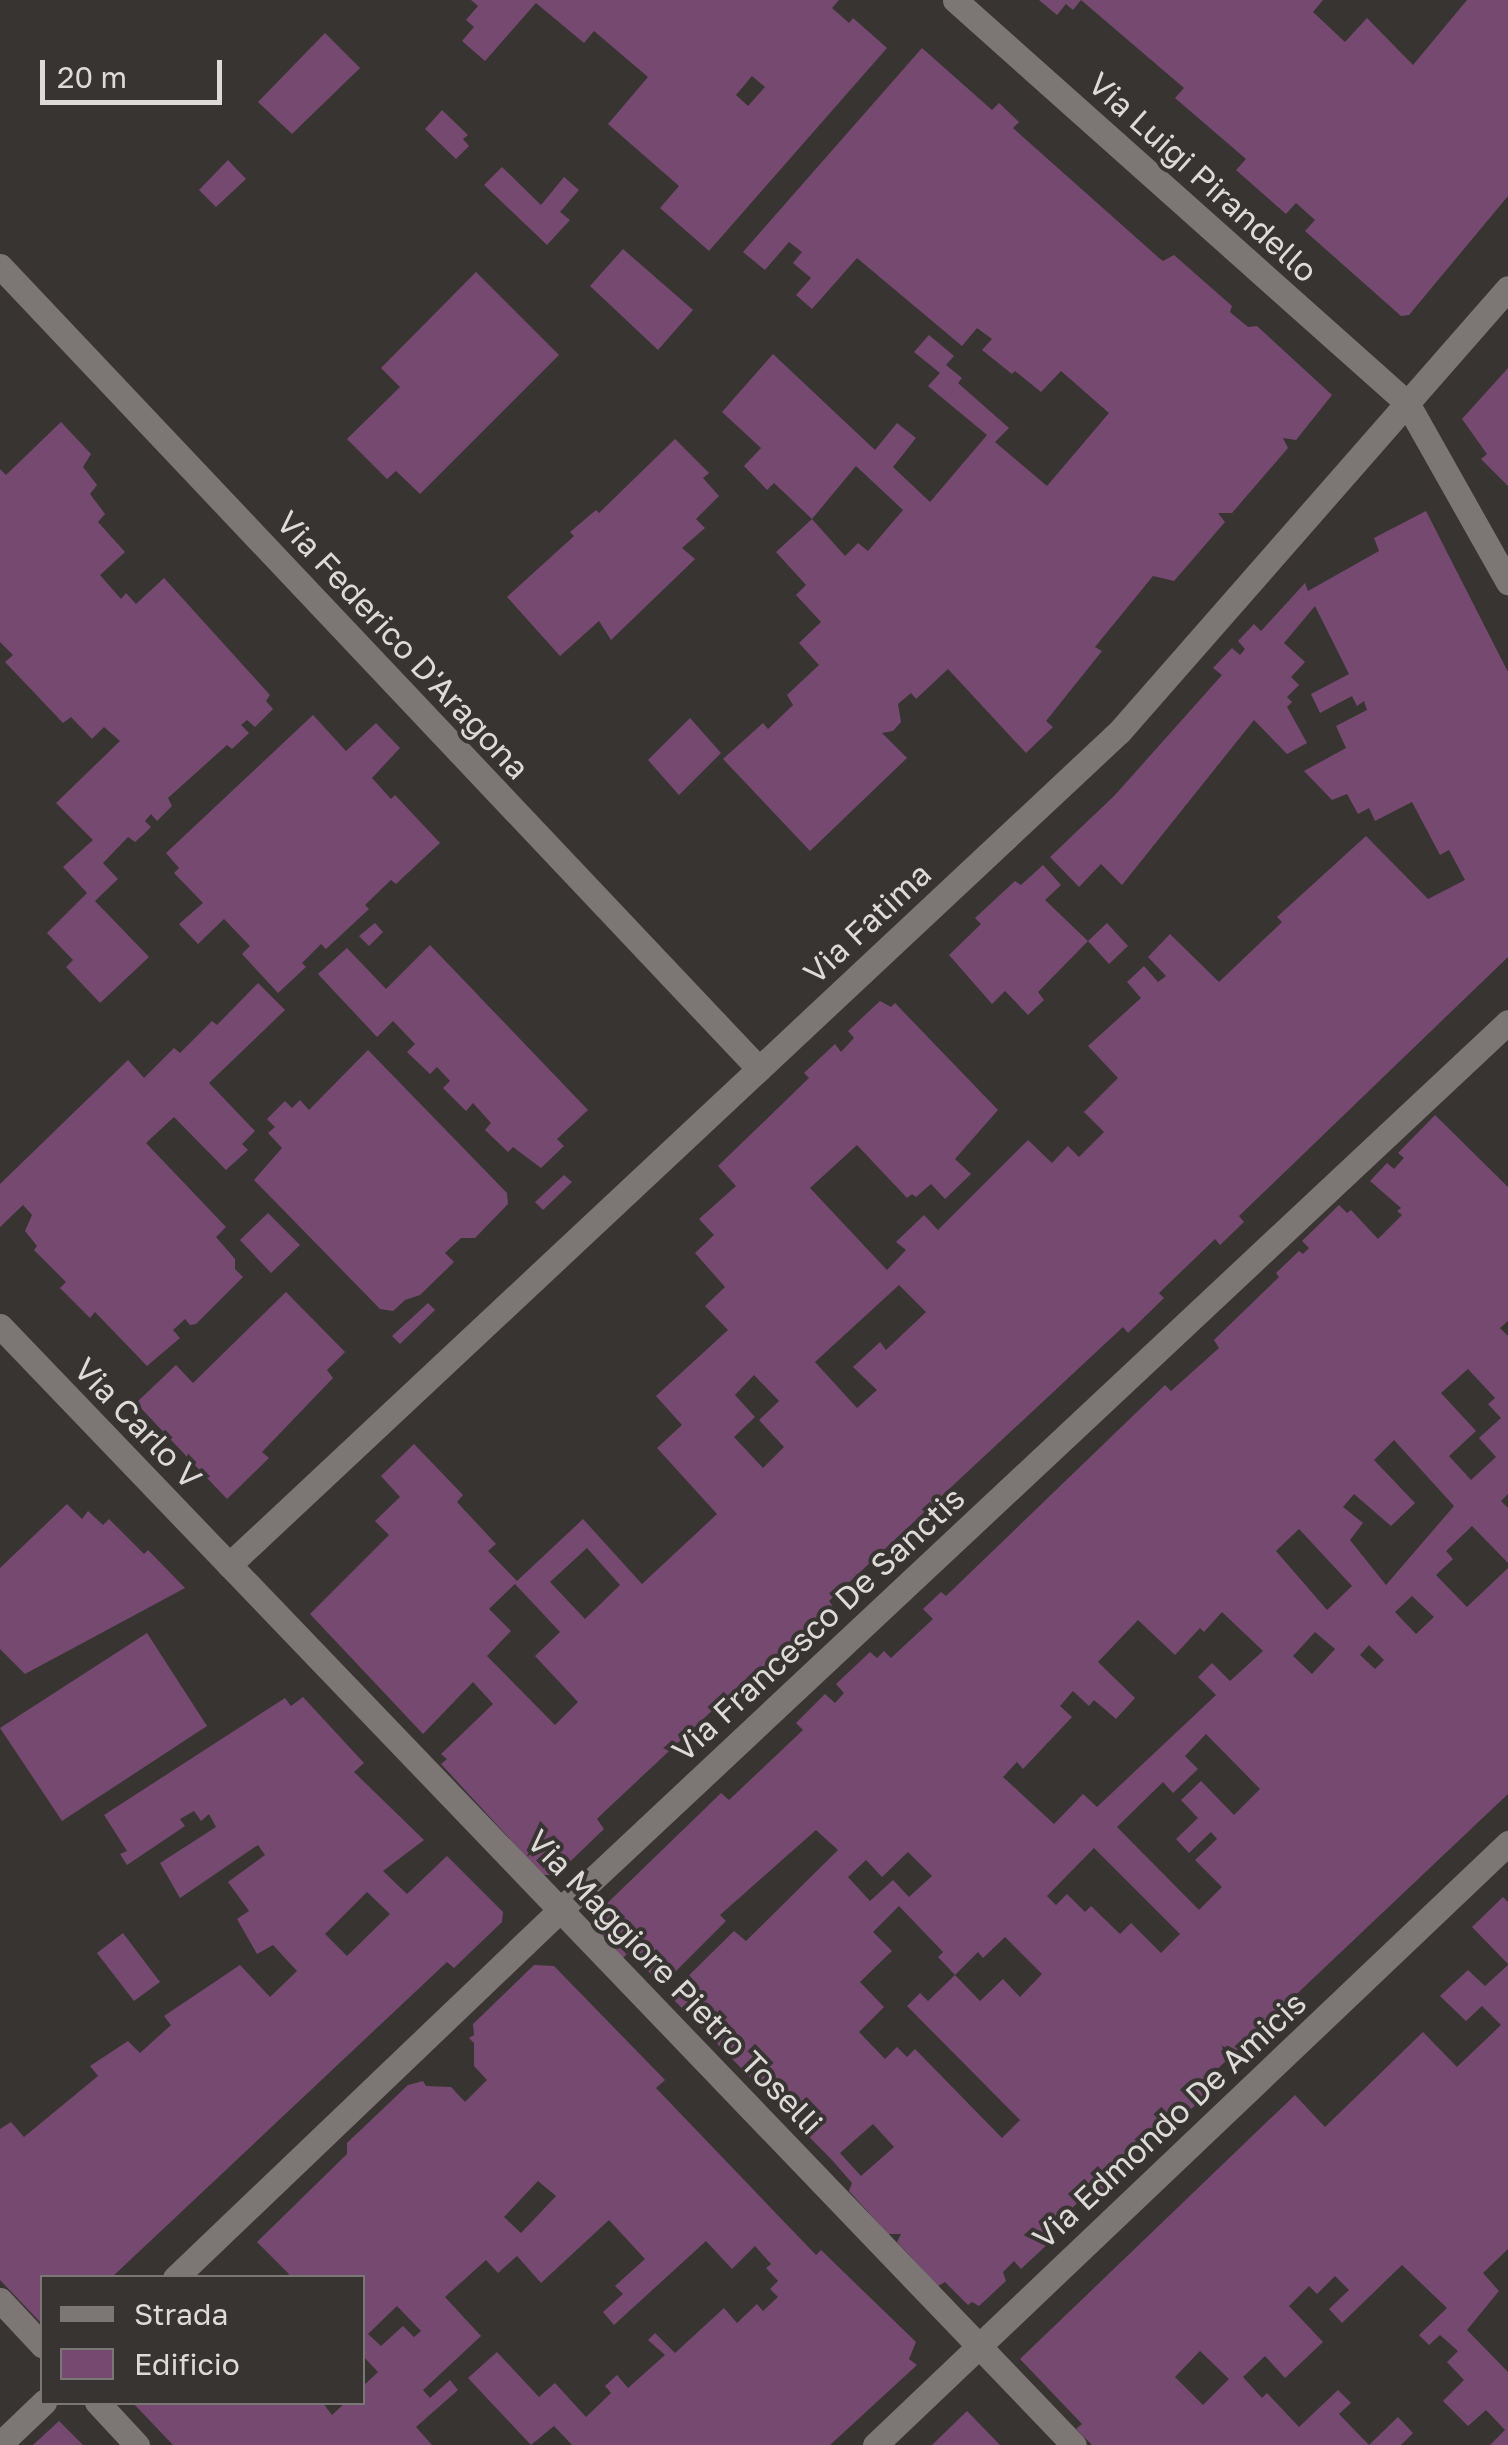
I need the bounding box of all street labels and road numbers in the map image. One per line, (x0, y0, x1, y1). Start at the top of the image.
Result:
street label: Via Luigi Pirandello (1081, 64, 1325, 290)
street label: Via Federico D'Aragona (269, 503, 537, 787)
street label: Via Fatima (795, 854, 939, 992)
street label: Via Carlo V (66, 1350, 210, 1496)
street label: Via Francesco De Sanctis (664, 1478, 972, 1770)
street label: Via Maggiore Pietro Toselli (519, 1822, 831, 2142)
street label: Via Edmondo De Amicis (1025, 1983, 1313, 2257)

